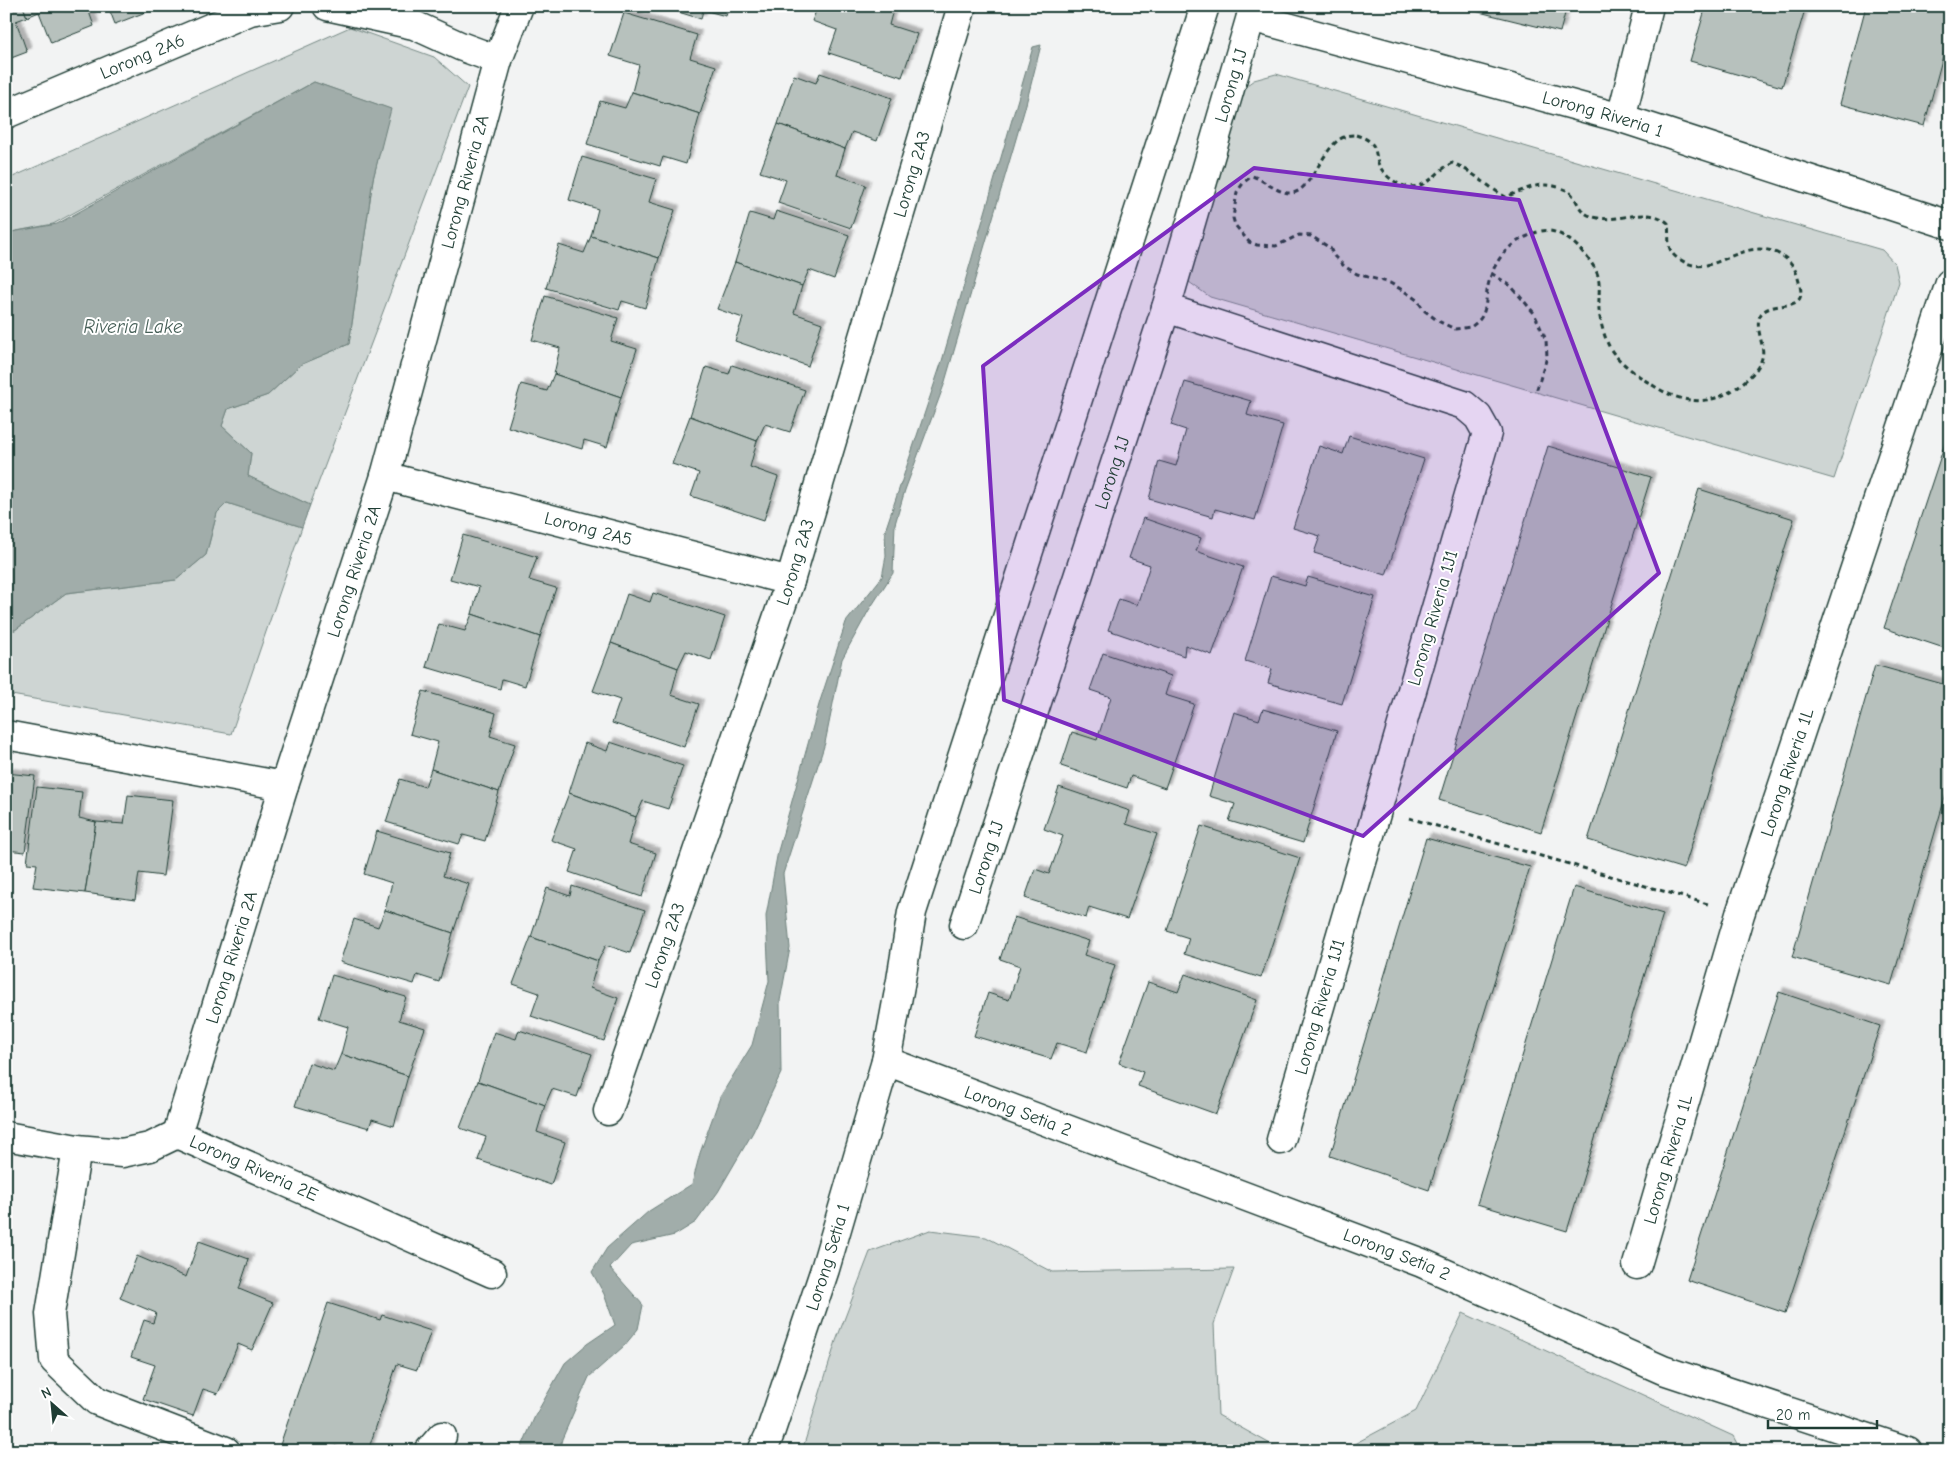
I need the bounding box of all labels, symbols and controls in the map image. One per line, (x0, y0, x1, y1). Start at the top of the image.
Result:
street label: Lorong 2A6 (97, 29, 188, 84)
street label: Lorong 1J (1210, 46, 1251, 125)
street label: Lorong Riveria 1 (1540, 87, 1666, 142)
street label: Lorong Riveria 2A (437, 113, 493, 251)
street label: Lorong 2A3 (889, 128, 935, 220)
water label: Riveria Lake (84, 316, 183, 338)
street label: Lorong 1J (1090, 433, 1134, 512)
street label: Lorong Riveria 2A (323, 503, 385, 640)
street label: Lorong 2A5 (542, 507, 634, 550)
street label: Lorong 2A3 (772, 516, 818, 608)
street label: Lorong Riveria 1J1 (1404, 548, 1462, 688)
street label: Lorong Riveria 1L (1756, 706, 1818, 839)
street label: Lorong 1J (964, 818, 1008, 897)
street label: Lorong Riveria 2A (201, 888, 262, 1026)
street label: Lorong 2A3 (640, 900, 689, 991)
street label: Lorong Riveria 1J1 (1291, 937, 1349, 1077)
street label: Lorong Setia 2 (961, 1081, 1075, 1140)
street label: Lorong Riveria 1L (1639, 1092, 1697, 1227)
street label: Lorong Riveria 2E (187, 1130, 321, 1205)
street label: Lorong Setia 1 (801, 1201, 854, 1313)
street label: Lorong Setia 2 (1340, 1224, 1453, 1285)
north arrow (28, 1380, 78, 1430)
text: N (38, 1383, 54, 1403)
scale bar (1768, 1397, 1877, 1429)
text: 20 m (1776, 1406, 1810, 1424)

